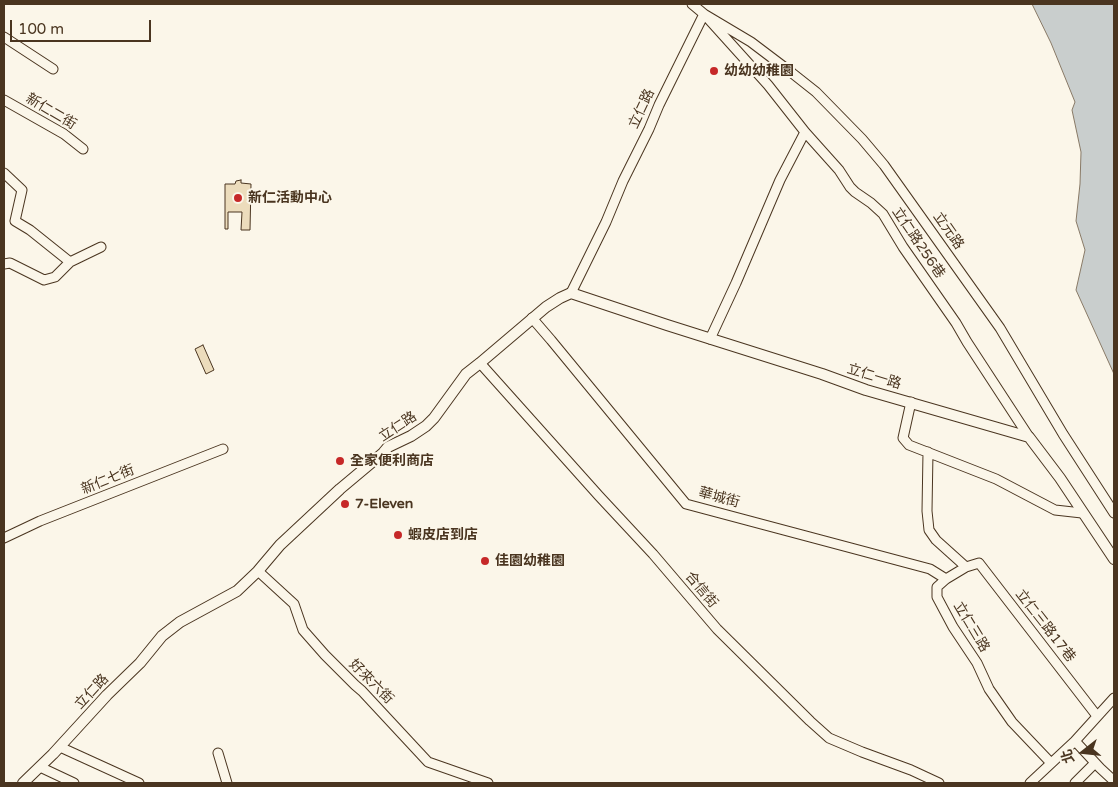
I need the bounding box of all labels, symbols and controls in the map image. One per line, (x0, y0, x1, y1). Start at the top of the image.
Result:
scale bar (12, 10, 154, 42)
text: 100 m (18, 20, 64, 38)
place label: 幼幼幼稚園 (724, 63, 794, 79)
marker: 幼幼幼稚園 (708, 65, 720, 77)
street label: 立仁路 (626, 86, 658, 132)
street label: 新仁二街 (23, 90, 79, 134)
place label: 新仁活動中心 (248, 190, 332, 206)
marker: 新仁活動中心 (232, 192, 244, 204)
street label: 立仁路256巷 (888, 204, 948, 282)
street label: 立元路 (929, 209, 967, 253)
street label: 立仁一路 (845, 361, 903, 393)
street label: 立仁路 (376, 409, 420, 445)
place label: 全家便利商店 (350, 453, 434, 469)
marker: 全家便利商店 (334, 455, 346, 467)
street label: 新仁七街 (79, 462, 137, 498)
street label: 華城街 (697, 484, 741, 512)
place label: 7-Eleven (355, 496, 413, 512)
marker: 7-Eleven (339, 498, 351, 510)
place label: 蝦皮店到店 (408, 527, 478, 543)
marker: 蝦皮店到店 (392, 529, 404, 541)
place label: 佳園幼稚園 (495, 553, 565, 569)
marker: 佳園幼稚園 (479, 555, 491, 567)
street label: 合信街 (681, 569, 721, 611)
street label: 立仁三路17巷 (1011, 586, 1079, 666)
street label: 立仁三路 (949, 599, 993, 655)
street label: 好來六街 (345, 656, 397, 708)
street label: 立仁路 (72, 671, 112, 713)
north arrow (1058, 727, 1108, 777)
text: 北 (1058, 747, 1078, 765)

